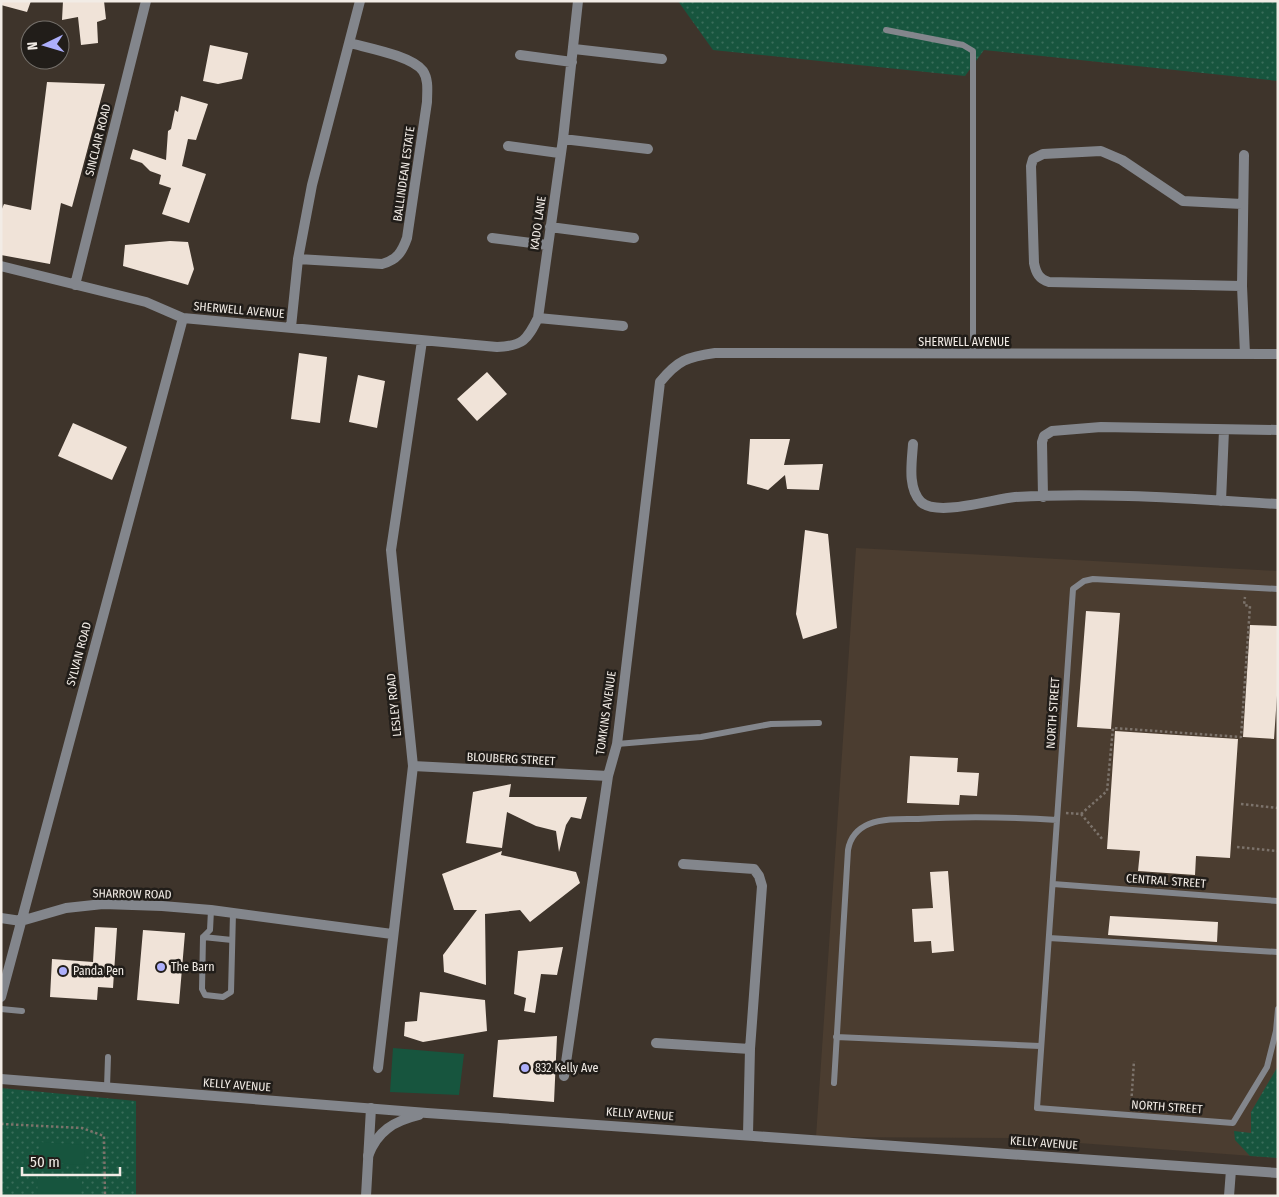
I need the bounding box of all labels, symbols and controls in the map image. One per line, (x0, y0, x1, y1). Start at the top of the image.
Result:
north arrow (20, 20, 70, 70)
text: N (24, 41, 41, 51)
street label: SINCLAIR ROAD (82, 103, 114, 177)
street label: BALLINDEAN ESTATE (390, 125, 418, 222)
street label: KADO LANE (527, 195, 549, 251)
street label: SHERWELL AVENUE (193, 299, 285, 321)
street label: SHERWELL AVENUE (918, 335, 1010, 349)
street label: SYLVAN ROAD (64, 620, 94, 688)
street label: TOMKINS AVENUE (593, 670, 619, 756)
street label: LESLEY ROAD (384, 673, 404, 737)
street label: NORTH STREET (1044, 676, 1063, 749)
street label: BLOUBERG STREET (466, 750, 556, 768)
street label: CENTRAL STREET (1126, 871, 1207, 891)
street label: SHARROW ROAD (92, 886, 172, 902)
place label: The Barn (171, 960, 215, 974)
marker: The Barn (155, 961, 167, 973)
place label: Panda Pen (73, 964, 124, 978)
marker: Panda Pen (57, 965, 69, 977)
place label: 832 Kelly Ave (535, 1061, 599, 1075)
marker: 832 Kelly Ave (519, 1062, 531, 1074)
street label: KELLY AVENUE (203, 1076, 272, 1094)
street label: NORTH STREET (1131, 1098, 1204, 1117)
street label: KELLY AVENUE (606, 1105, 675, 1123)
street label: KELLY AVENUE (1010, 1134, 1079, 1152)
scale bar (22, 1144, 120, 1176)
text: 50 m (30, 1153, 60, 1171)

